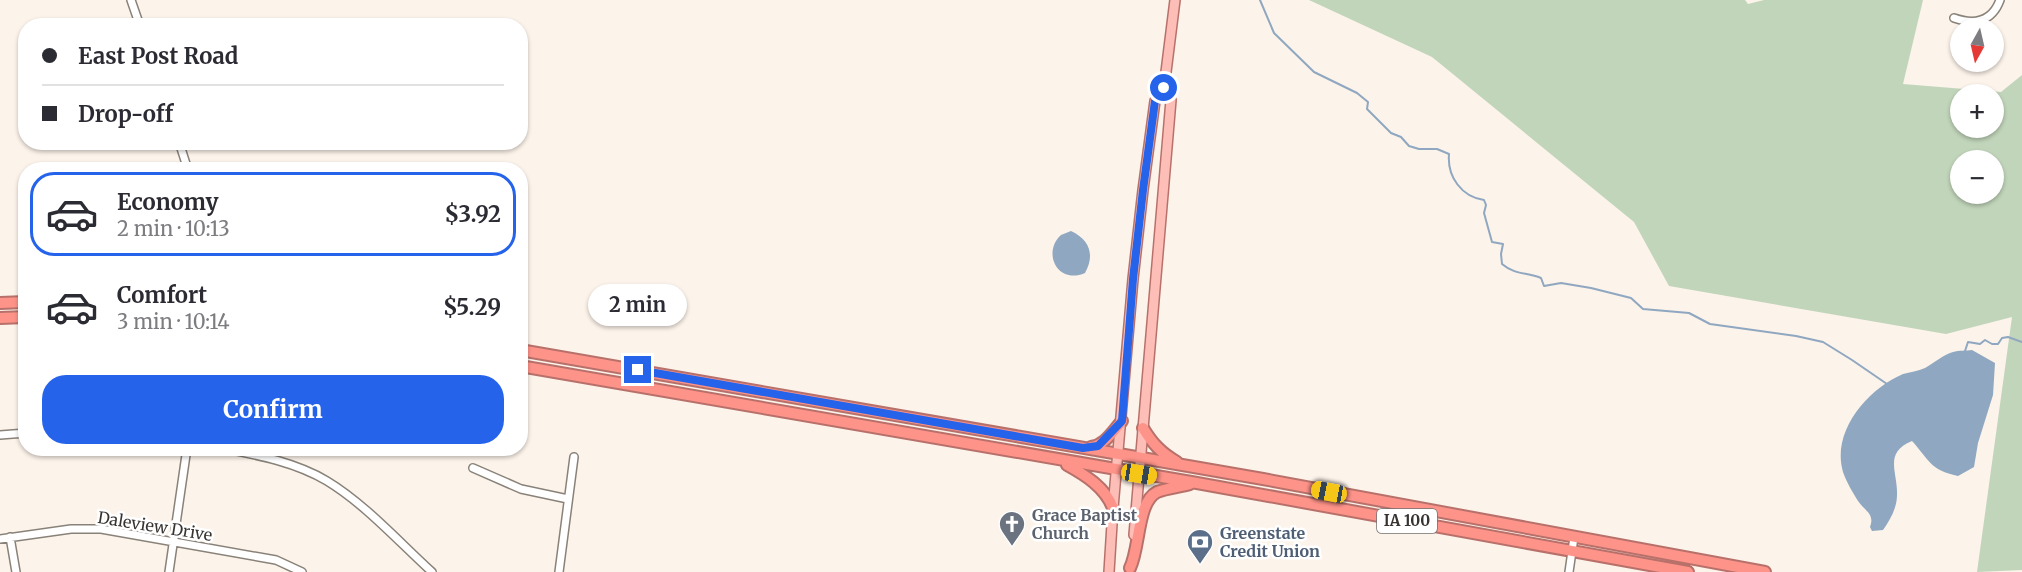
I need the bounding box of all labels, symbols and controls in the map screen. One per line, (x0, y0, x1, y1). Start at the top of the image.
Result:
north arrow (1950, 18, 2004, 72)
map controls (1950, 18, 2004, 204)
text: East Post Road (78, 42, 238, 70)
route start (1150, 74, 1177, 101)
button: + (1950, 84, 2004, 138)
text: Drop-off (78, 100, 173, 128)
button: − (1950, 150, 2004, 204)
icon: car (45, 187, 99, 241)
text: Economy (117, 188, 218, 216)
text: $3.92 (445, 200, 501, 228)
text: 2 min · 10:13 (117, 216, 230, 241)
icon: car (45, 280, 99, 334)
text: Comfort (117, 281, 207, 309)
callout: 2 min (588, 283, 688, 325)
text: 2 min (609, 292, 666, 317)
text: $5.29 (443, 293, 501, 321)
text: 3 min · 10:14 (117, 309, 230, 334)
route end (624, 356, 651, 383)
button: Confirm (42, 375, 504, 444)
car (1120, 462, 1158, 486)
car (1310, 480, 1348, 504)
place label: Grace Baptist Church (1032, 505, 1138, 543)
street label: Daleview Drive (96, 507, 214, 545)
church icon: Grace Baptist Church (997, 509, 1027, 547)
road number: IA 100 (1377, 509, 1437, 533)
place label: Greenstate Credit Union (1220, 523, 1320, 561)
bank icon: Greenstate Credit Union (1185, 527, 1215, 565)

